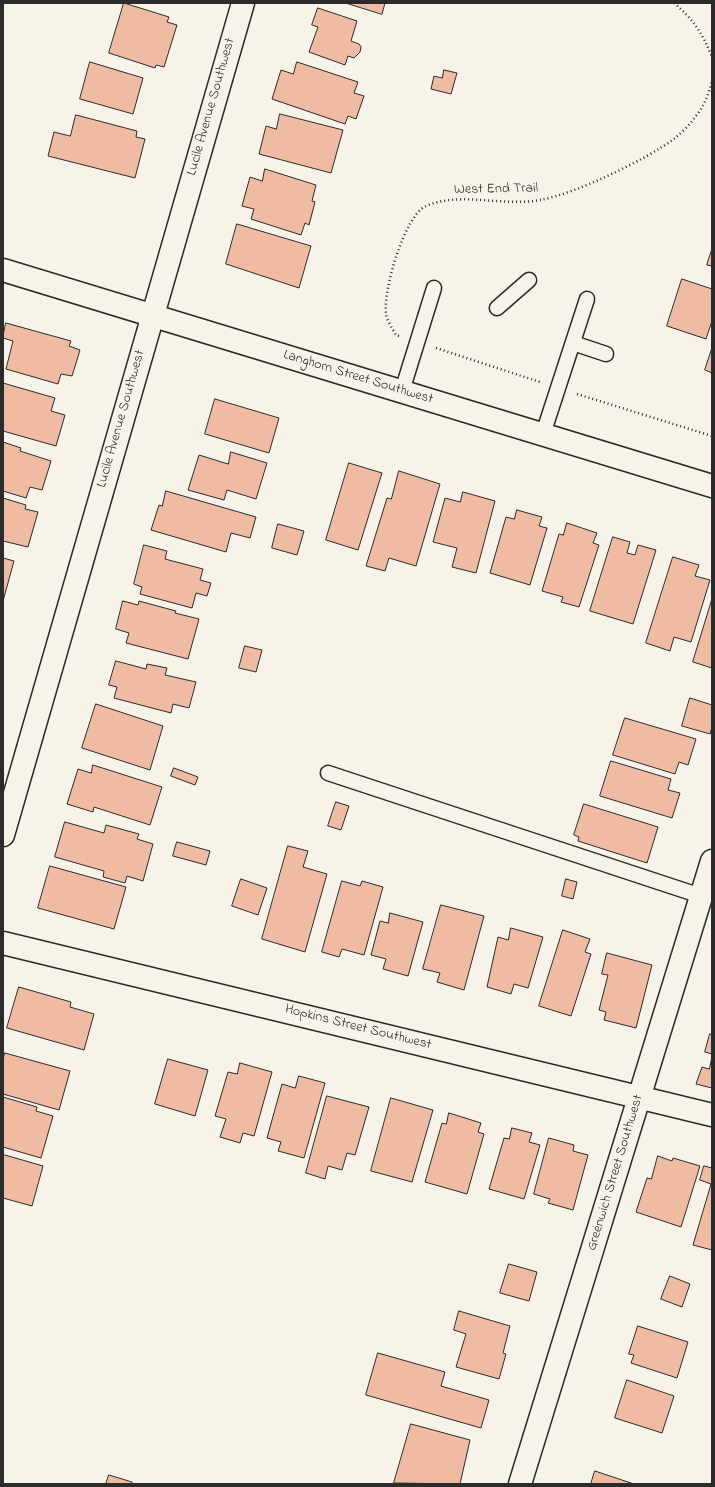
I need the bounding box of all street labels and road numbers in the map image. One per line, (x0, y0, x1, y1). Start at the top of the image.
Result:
street label: Lucile Avenue Southwest (184, 36, 240, 178)
street label: West End Trail (454, 181, 538, 199)
street label: Langhorn Street Southwest (281, 347, 435, 409)
street label: Lucile Avenue Southwest (94, 348, 150, 490)
street label: Hopkins Street Southwest (283, 1002, 433, 1054)
street label: Greenwich Street Southwest (584, 1093, 648, 1253)

